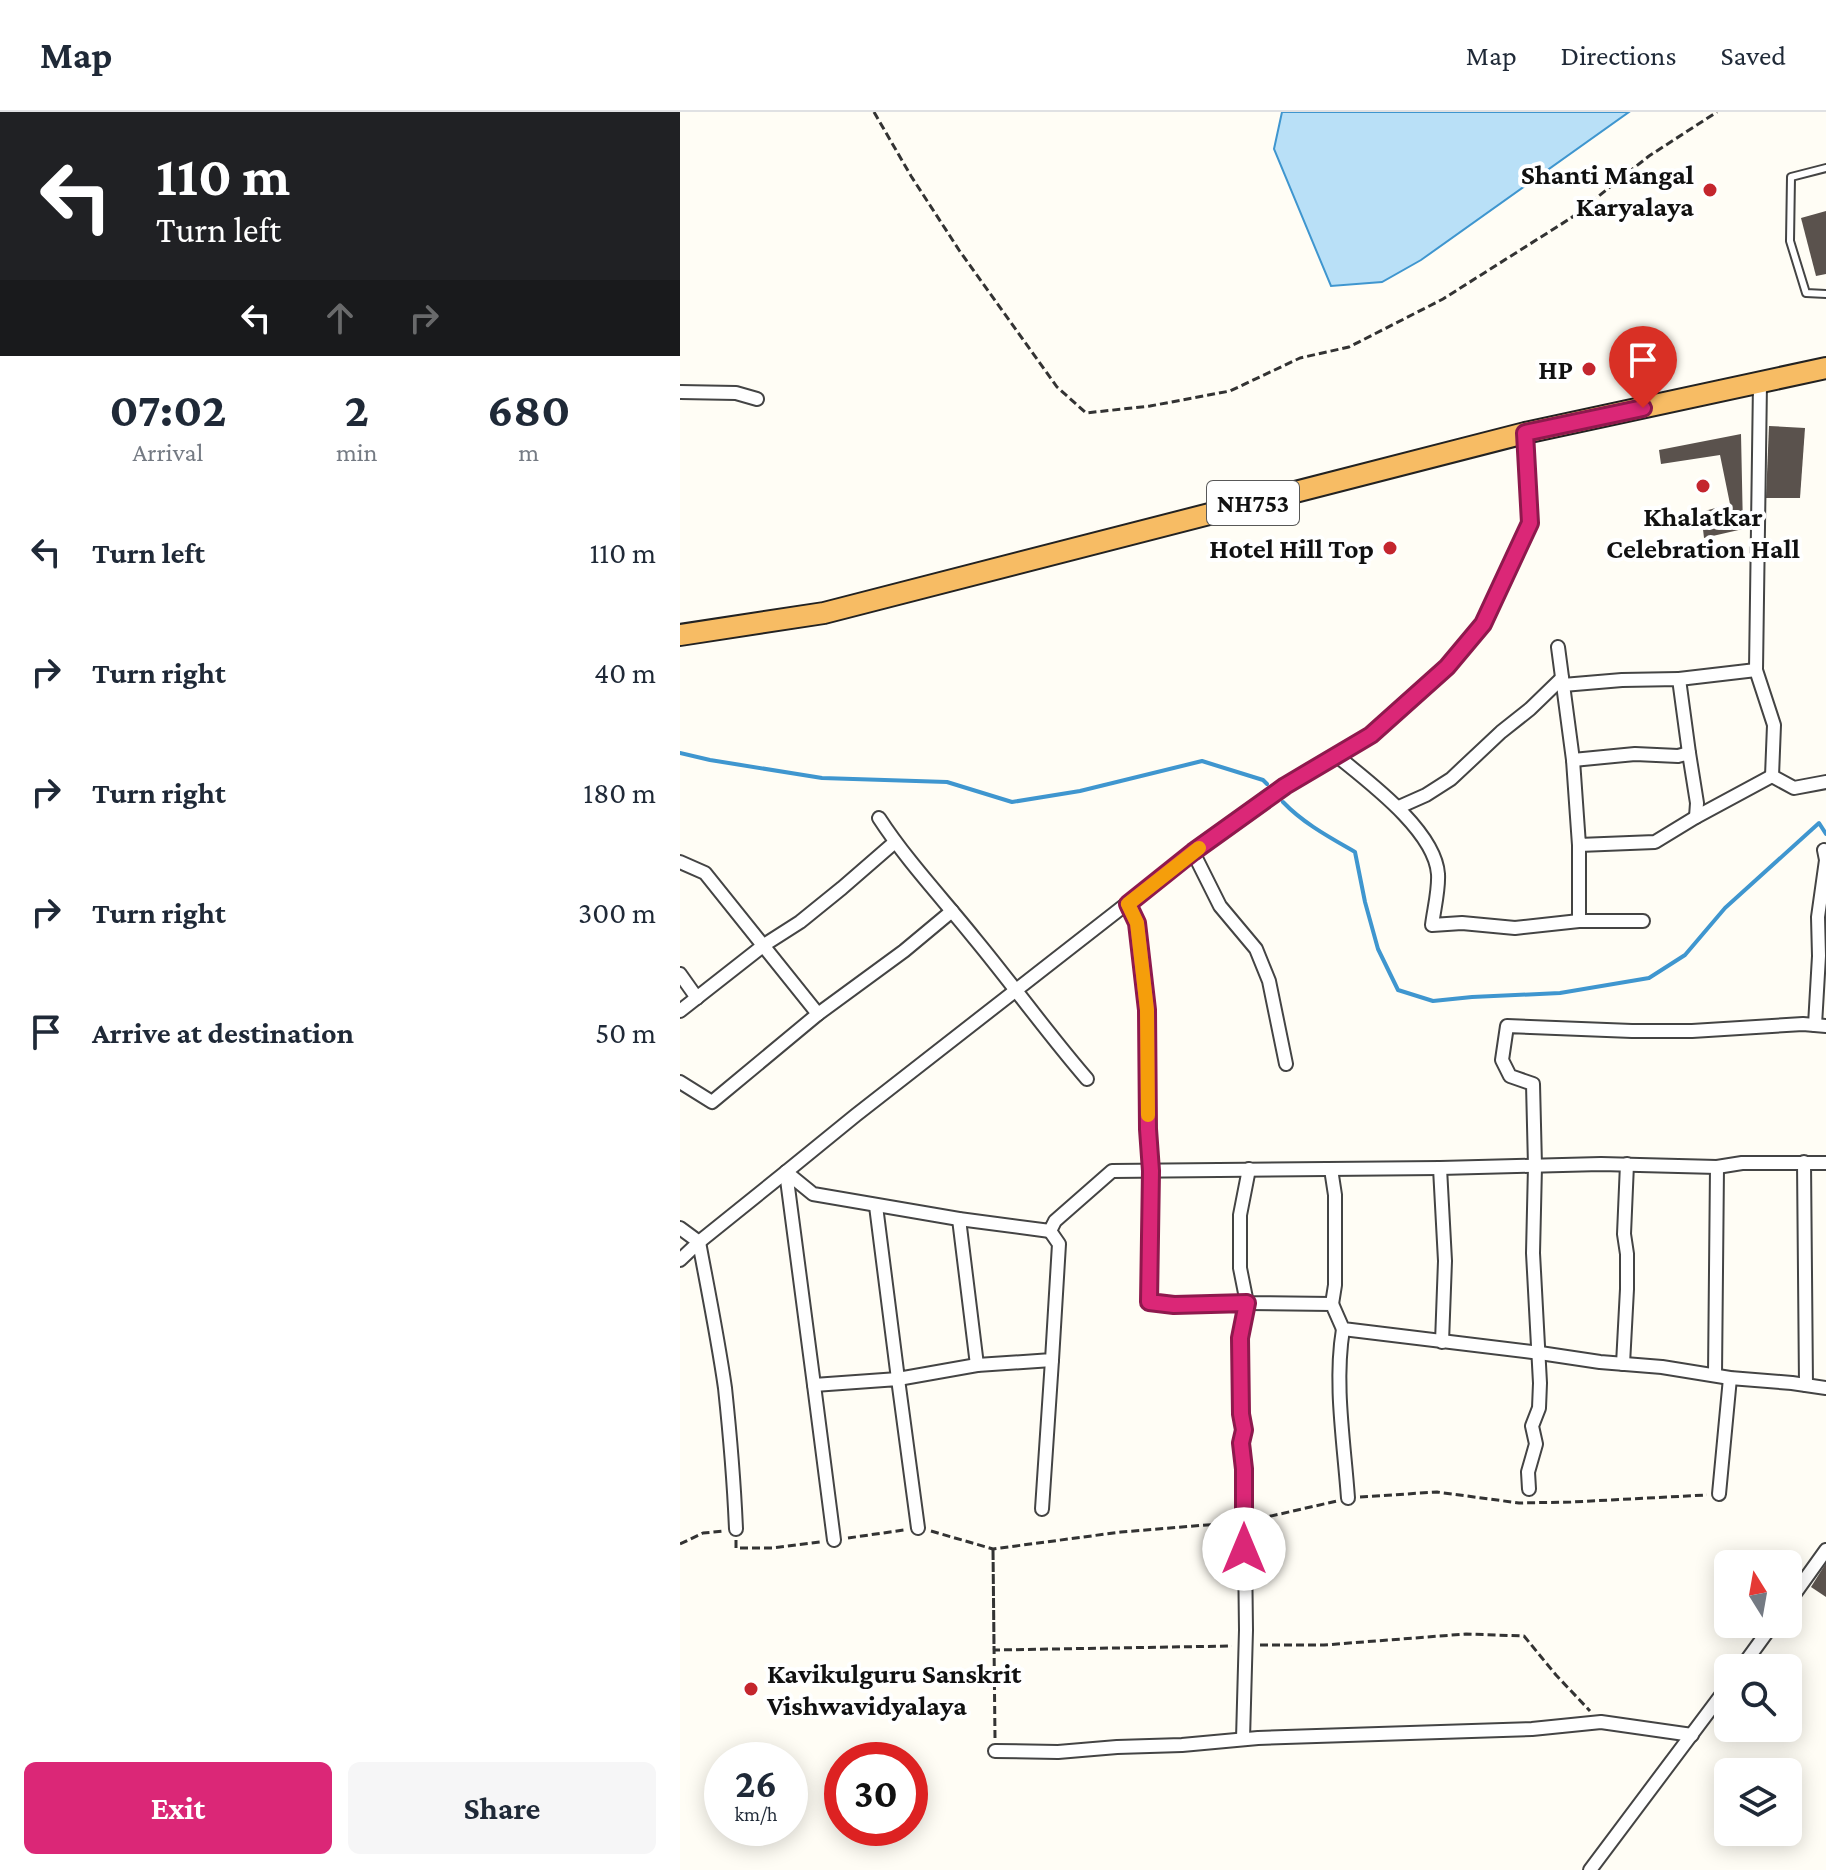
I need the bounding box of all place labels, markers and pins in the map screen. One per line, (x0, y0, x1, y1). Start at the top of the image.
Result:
place label: Shanti Mangal Karyalaya (1521, 159, 1694, 222)
marker: Shanti Mangal Karyalaya (1701, 181, 1719, 199)
pin (1609, 326, 1677, 408)
place label: HP (1538, 354, 1573, 385)
marker: HP (1580, 360, 1598, 378)
marker: Khalatkar Celebration Hall (1694, 477, 1712, 495)
place label: Khalatkar Celebration Hall (1606, 501, 1800, 564)
place label: Hotel Hill Top (1209, 533, 1374, 564)
marker: Hotel Hill Top (1381, 539, 1399, 557)
place label: Kavikulguru Sanskrit Vishwavidyalaya (766, 1658, 1022, 1721)
marker: Kavikulguru Sanskrit Vishwavidyalaya (742, 1680, 760, 1698)

